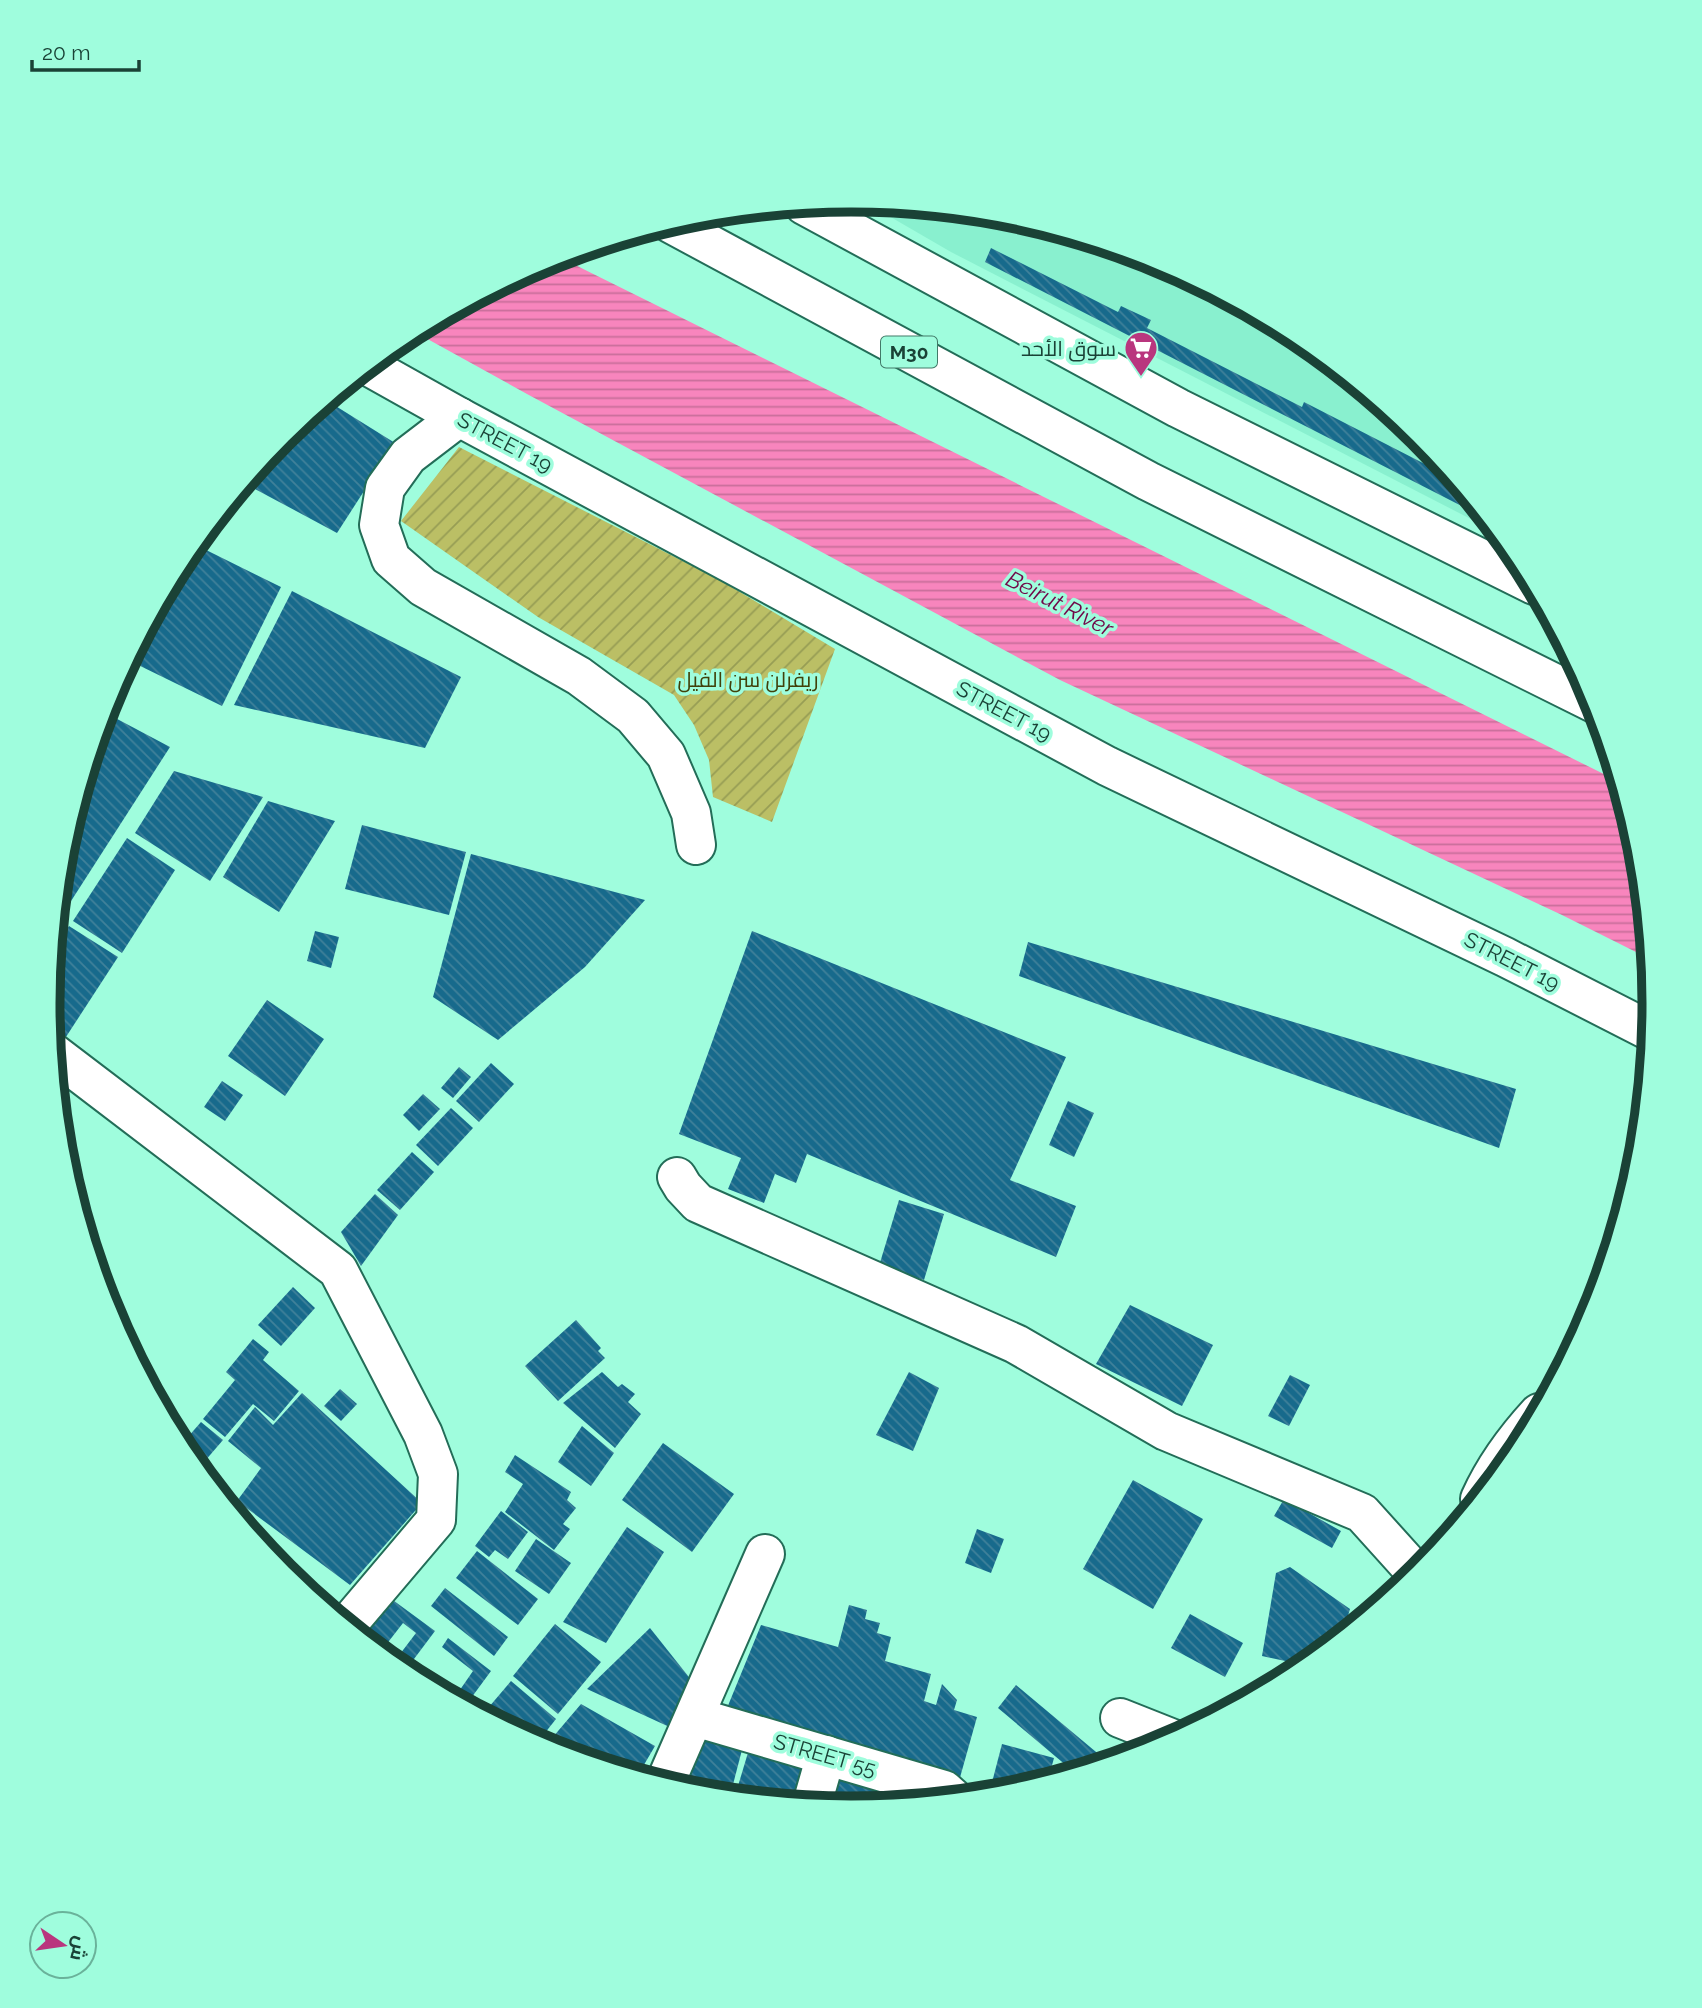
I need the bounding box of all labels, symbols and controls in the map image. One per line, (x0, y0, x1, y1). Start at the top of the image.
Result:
scale bar (32, 28, 138, 72)
text: 20 m (42, 40, 90, 65)
supermarket icon: سوق الأحد (1122, 329, 1160, 378)
road number: M30 (881, 336, 937, 368)
place label: سوق الأحد (1021, 336, 1116, 362)
street label: STREET 19 (453, 407, 557, 477)
water label: Beirut River (1002, 565, 1119, 642)
park label: ريفرلن سن الفيل (677, 667, 819, 693)
street label: STREET 19 (952, 676, 1056, 746)
street label: STREET 19 (1460, 926, 1564, 996)
street label: STREET 55 (771, 1728, 879, 1782)
north arrow (28, 1910, 98, 1980)
text: ش (65, 1934, 93, 1963)

